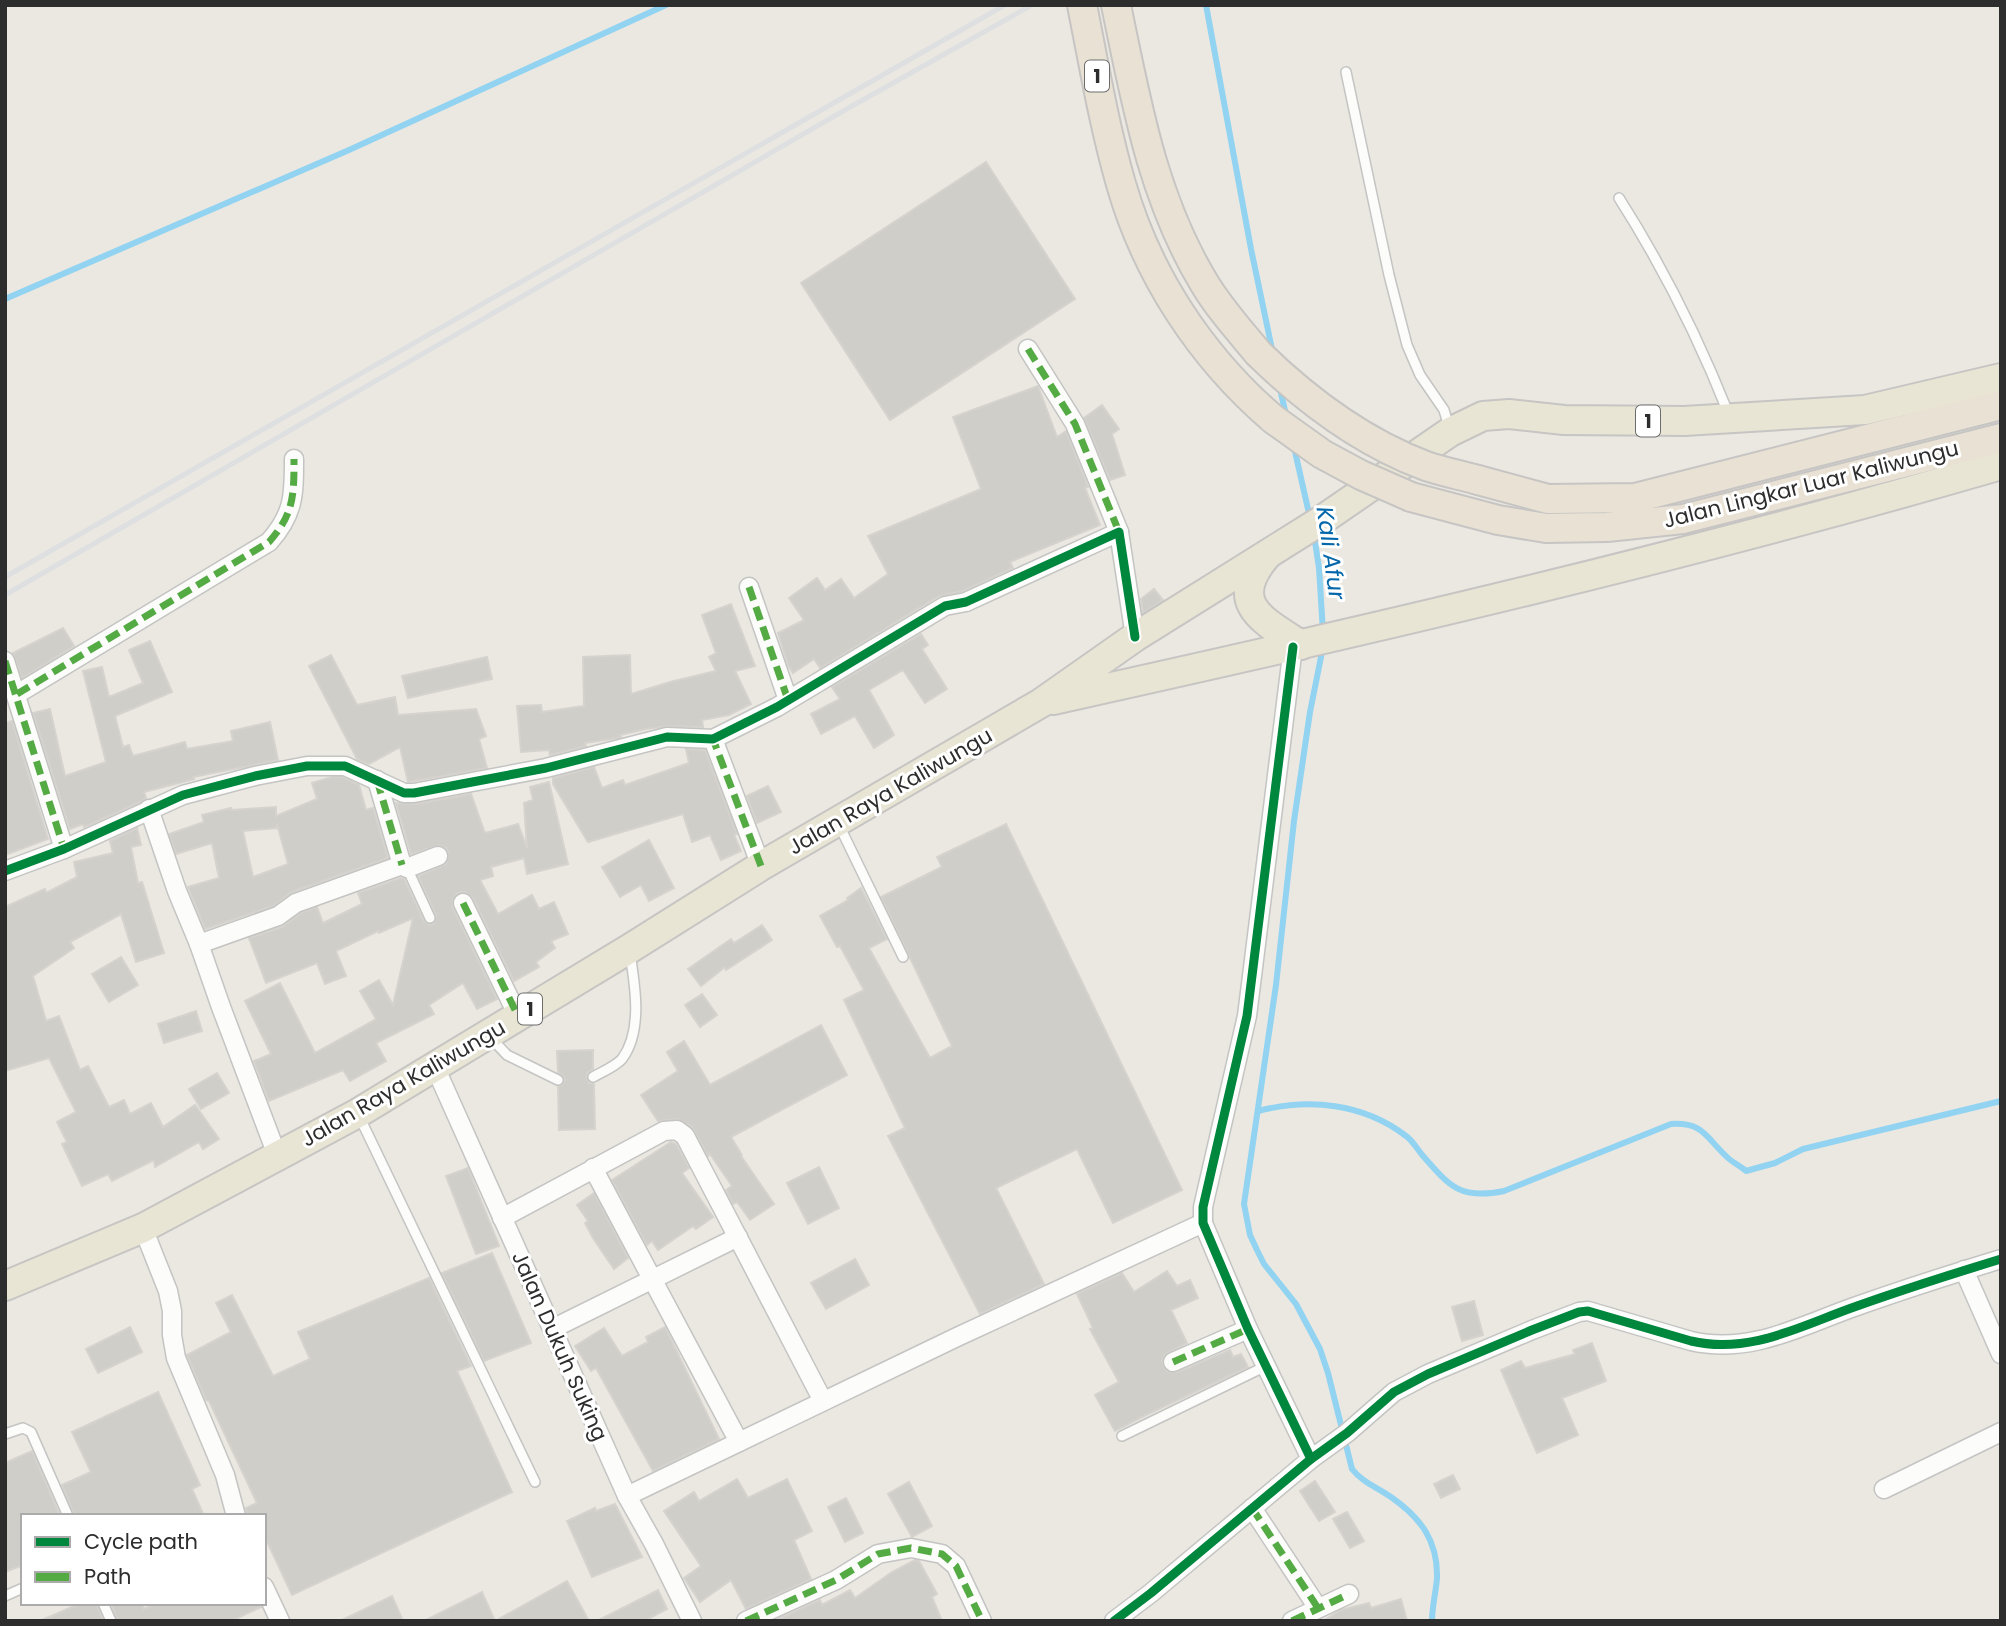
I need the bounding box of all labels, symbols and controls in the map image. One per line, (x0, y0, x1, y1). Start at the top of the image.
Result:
road number: 1 (1085, 60, 1109, 92)
road number: 1 (1636, 406, 1660, 436)
street label: Jalan Lingkar Luar Kaliwungu (1660, 433, 1962, 535)
water label: Kali Afur (1309, 504, 1354, 603)
street label: Jalan Raya Kaliwungu (783, 721, 997, 861)
road number: 1 (518, 993, 542, 1024)
street label: Jalan Raya Kaliwungu (296, 1013, 510, 1153)
street label: Jalan Dukuh Suking (505, 1247, 615, 1445)
legend (21, 1514, 266, 1605)
text: Cycle path (84, 1527, 198, 1556)
text: Path (84, 1562, 131, 1591)

